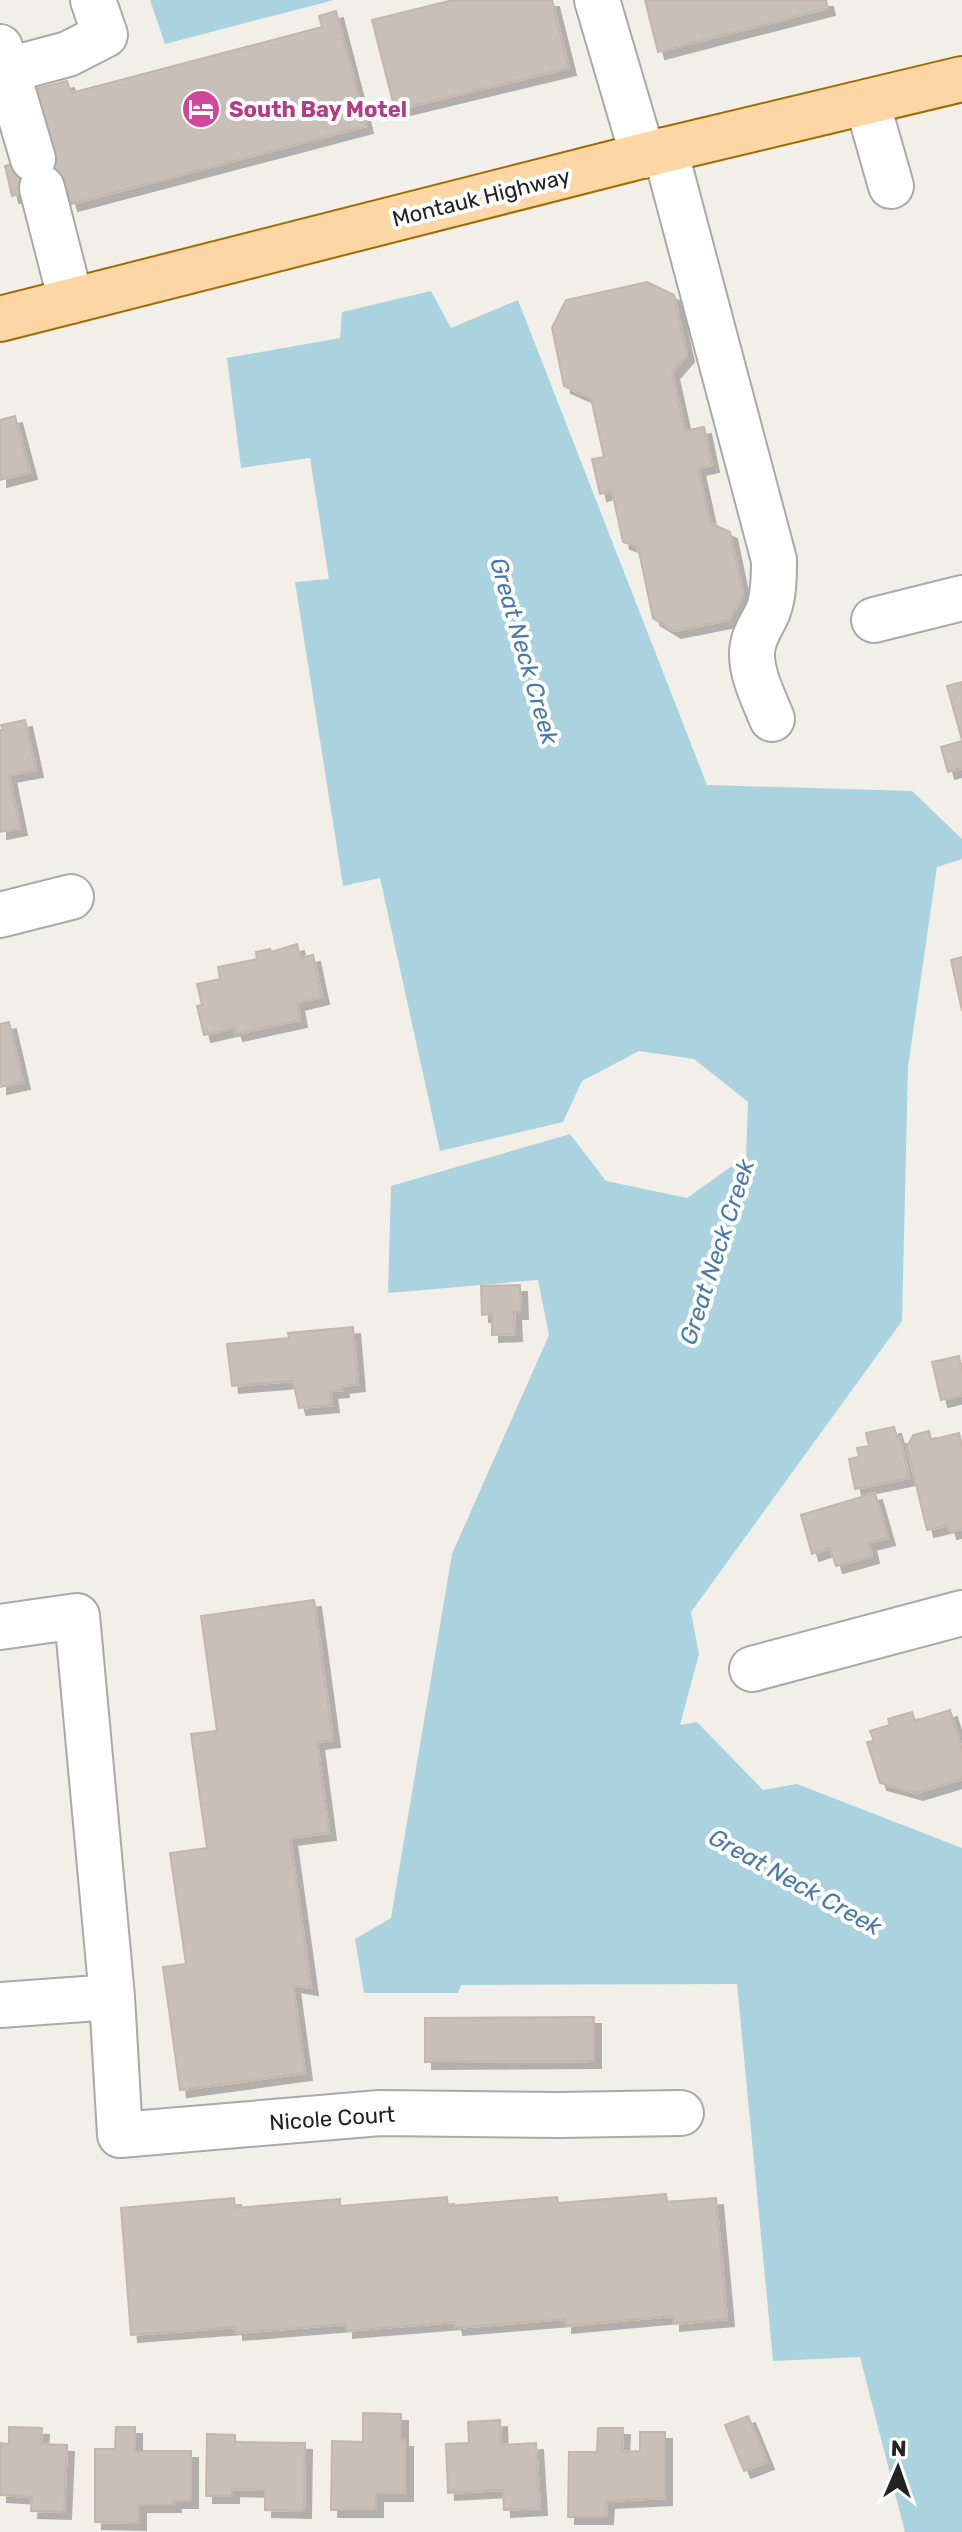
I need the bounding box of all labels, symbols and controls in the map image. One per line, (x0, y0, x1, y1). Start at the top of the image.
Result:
hotel icon: South Bay Motel (180, 88, 222, 130)
place label: South Bay Motel (229, 96, 407, 123)
street label: Montauk Highway (389, 162, 573, 233)
water label: Great Neck Creek (484, 554, 564, 748)
water label: Great Neck Creek (674, 1155, 760, 1348)
water label: Great Neck Creek (704, 1823, 887, 1941)
street label: Nicole Court (268, 2101, 396, 2136)
north arrow (858, 2428, 938, 2508)
text: N (890, 2435, 907, 2462)

